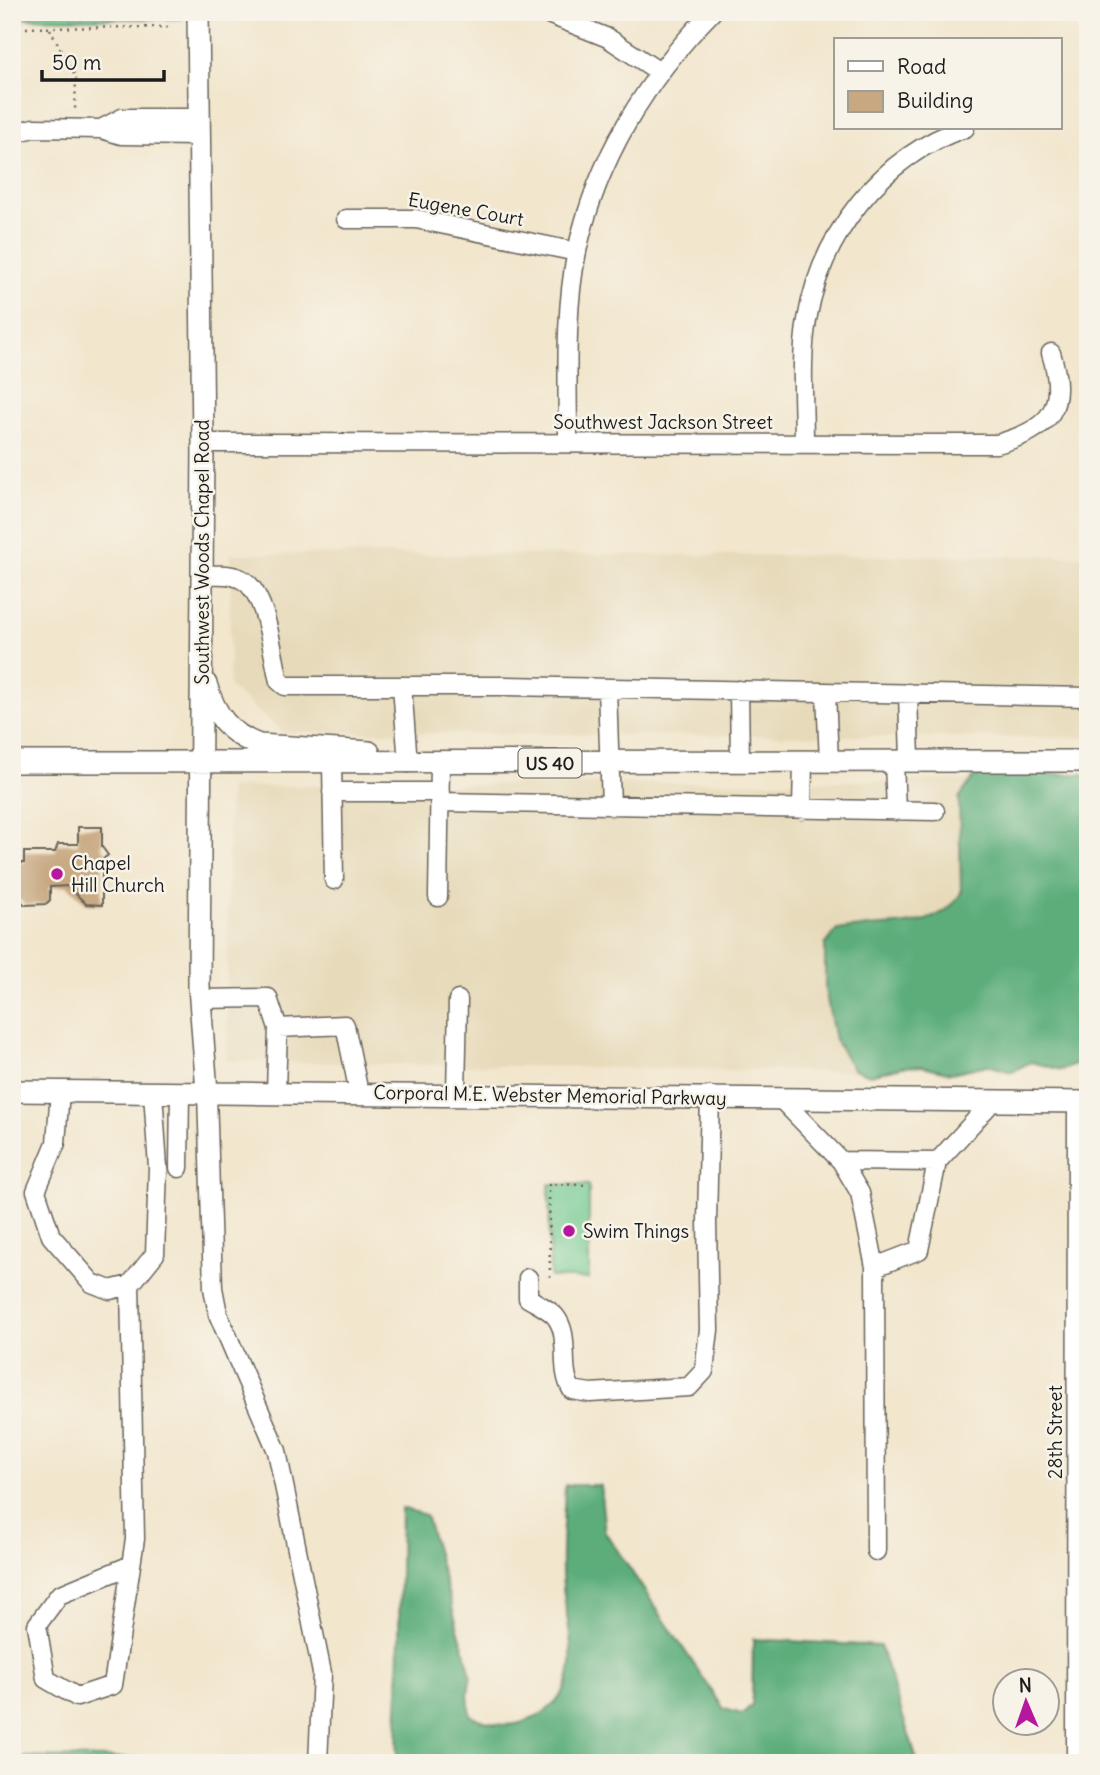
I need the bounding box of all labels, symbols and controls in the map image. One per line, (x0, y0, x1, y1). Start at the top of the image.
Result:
scale bar (42, 38, 164, 82)
legend (834, 38, 1062, 130)
text: 50 m (52, 49, 101, 76)
text: Road (897, 53, 946, 80)
text: Building (897, 87, 973, 114)
street label: Eugene Court (406, 187, 526, 231)
street label: Southwest Jackson Street (553, 410, 773, 434)
street label: Southwest Woods Chapel Road (190, 419, 214, 685)
road number: US 40 (518, 748, 582, 778)
place label: Chapel Hill Church (71, 851, 165, 897)
marker: Chapel Hill Church (49, 866, 65, 882)
street label: Corporal M.E. Webster Memorial Parkway (373, 1080, 727, 1110)
place label: Swim Things (583, 1219, 689, 1243)
marker: Swim Things (561, 1223, 577, 1239)
street label: 28th Street (1043, 1385, 1067, 1479)
north arrow (992, 1666, 1062, 1736)
text: N (1018, 1673, 1032, 1697)

